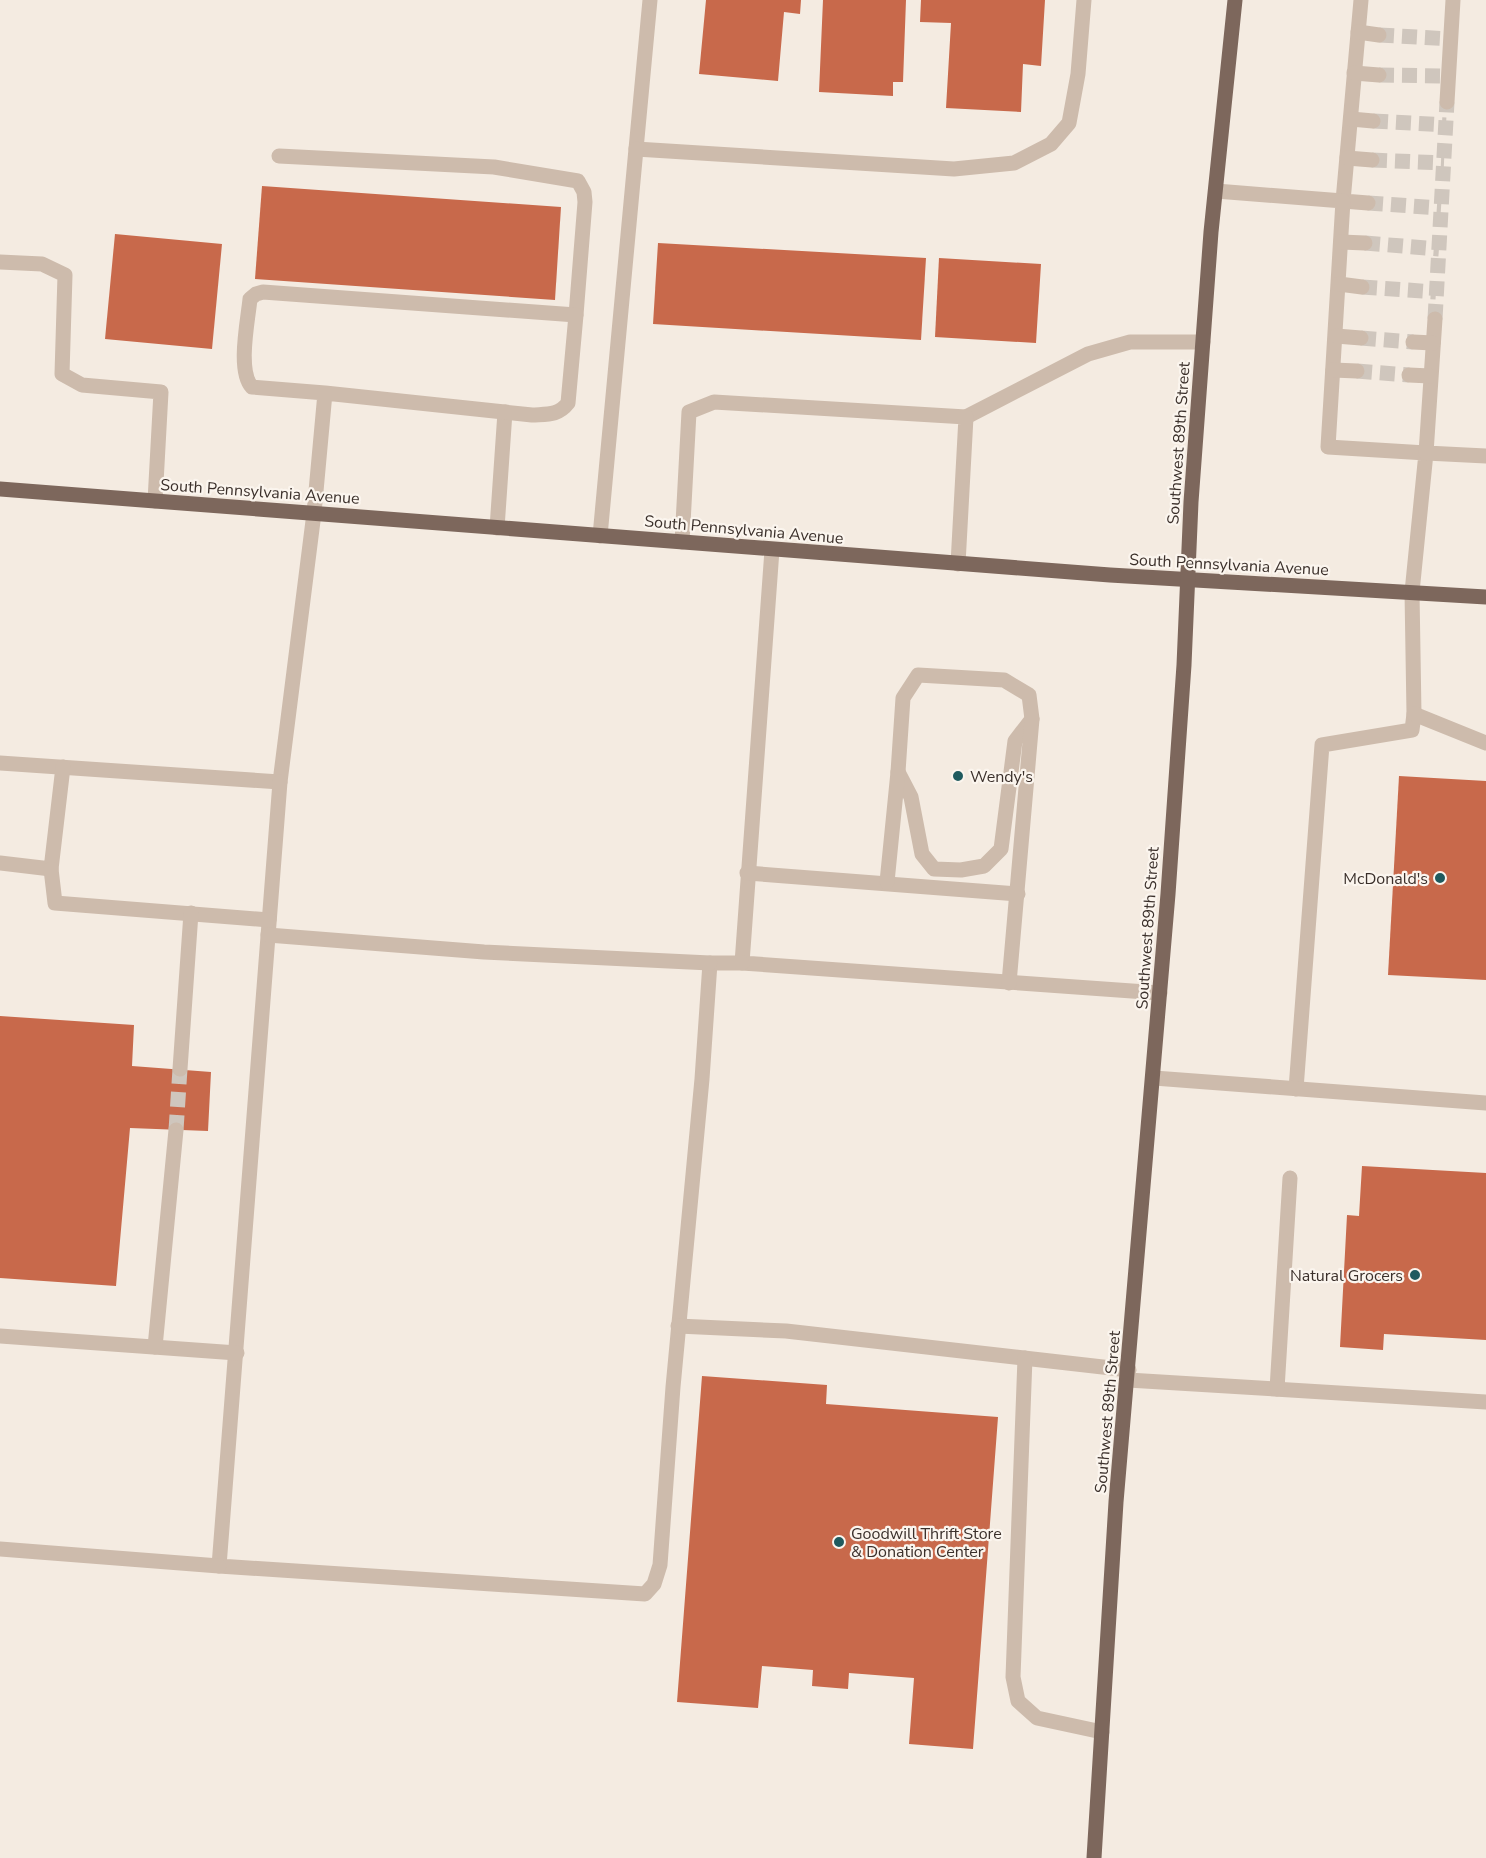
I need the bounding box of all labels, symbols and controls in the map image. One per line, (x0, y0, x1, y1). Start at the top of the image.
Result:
street label: Southwest 89th Street (1162, 361, 1196, 525)
street label: South Pennsylvania Avenue (160, 474, 360, 510)
street label: South Pennsylvania Avenue (643, 510, 844, 550)
street label: South Pennsylvania Avenue (1129, 549, 1329, 581)
place label: Wendy's (970, 766, 1033, 788)
marker: Wendy's (951, 769, 965, 783)
street label: Southwest 89th Street (1131, 846, 1165, 1010)
place label: McDonald's (1343, 868, 1428, 890)
marker: McDonald's (1433, 871, 1447, 885)
place label: Natural Grocers (1290, 1265, 1403, 1287)
marker: Natural Grocers (1408, 1268, 1422, 1282)
street label: Southwest 89th Street (1090, 1329, 1126, 1494)
place label: Goodwill Thrift Store & Donation Center (851, 1523, 1002, 1563)
marker: Goodwill Thrift Store & Donation Center (832, 1535, 846, 1549)

